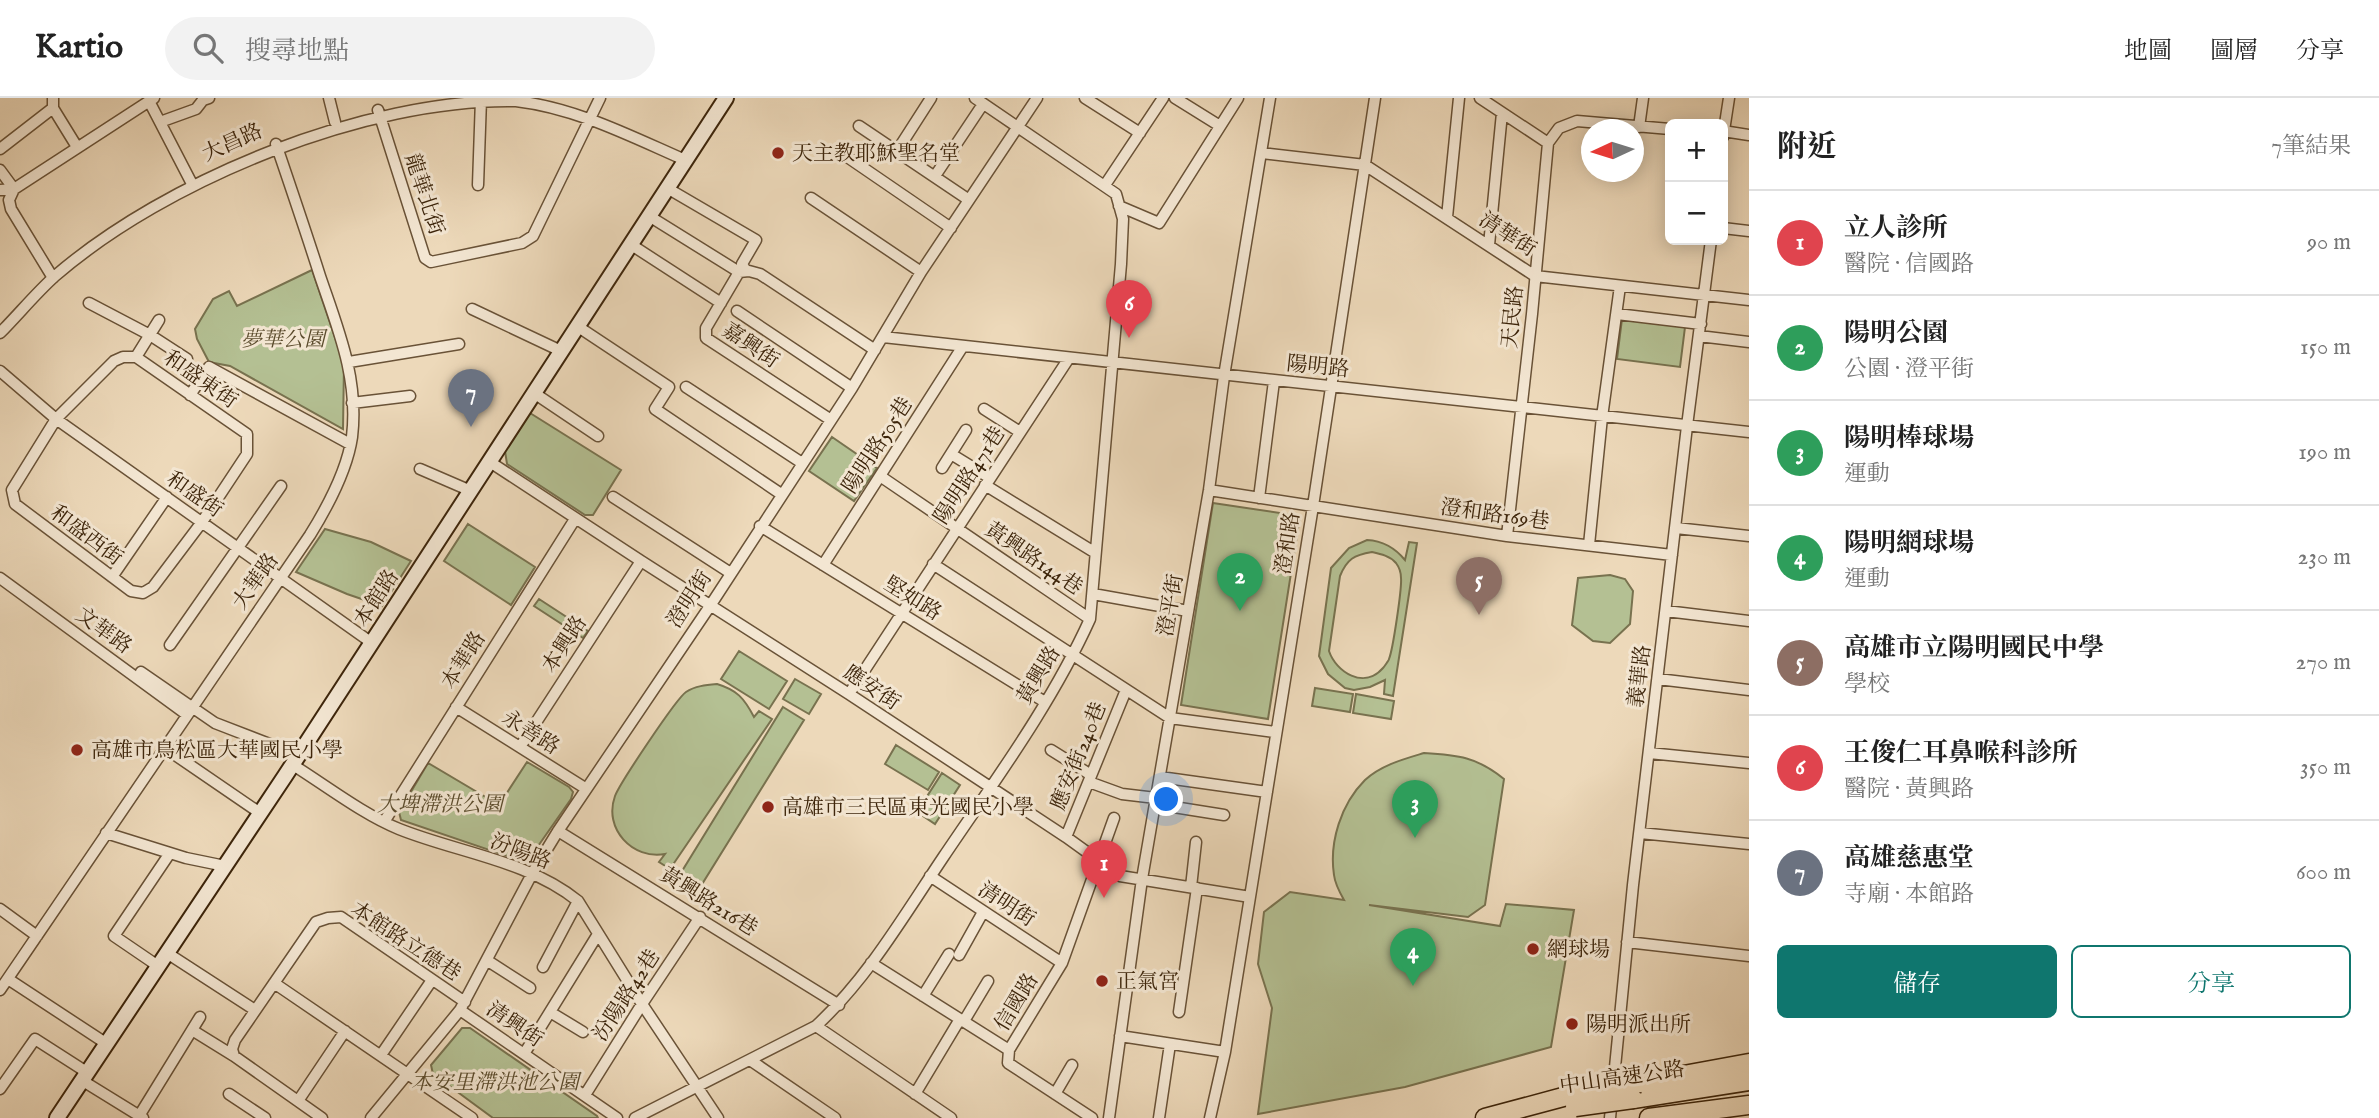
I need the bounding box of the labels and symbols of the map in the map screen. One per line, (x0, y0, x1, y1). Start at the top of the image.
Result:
street label: 大昌路 (198, 118, 267, 169)
north arrow (1581, 119, 1644, 182)
place label: 天主教耶穌聖名堂 (792, 141, 960, 168)
marker: 天主教耶穌聖名堂 (770, 145, 786, 161)
street label: 龍華北街 (398, 150, 449, 239)
street label: 清華街 (1473, 207, 1541, 264)
pin: 6 (1106, 280, 1152, 338)
street label: 天民路 (1497, 284, 1530, 350)
street label: 嘉興街 (716, 317, 784, 375)
park label: 夢華公園 (241, 327, 328, 354)
street label: 和盛東街 (158, 345, 242, 415)
street label: 陽明路 (1285, 351, 1351, 384)
pin: 7 (448, 369, 494, 427)
street label: 陽明路505巷 (837, 393, 919, 499)
street label: 陽明路471巷 (929, 422, 1012, 530)
street label: 和盛街 (161, 466, 228, 524)
street label: 澄和路169巷 (1439, 494, 1551, 536)
street label: 和盛西街 (44, 500, 128, 572)
street label: 澄和路 (1270, 510, 1307, 576)
street label: 黃興路144巷 (979, 517, 1087, 602)
street label: 大華路 (227, 548, 285, 615)
pin: 2 (1217, 553, 1263, 611)
pin: 5 (1456, 557, 1502, 615)
street label: 本館路 (349, 565, 406, 633)
street label: 澄明街 (662, 566, 719, 634)
street label: 堅如路 (878, 571, 946, 627)
street label: 澄平街 (1153, 572, 1190, 639)
street label: 文華路 (70, 602, 137, 661)
street label: 本興路 (537, 611, 594, 679)
street label: 本華路 (436, 627, 492, 695)
street label: 黃興路 (1011, 642, 1067, 710)
street label: 義華路 (1623, 643, 1658, 709)
street label: 應安街 (837, 659, 905, 717)
street label: 應安街240巷 (1045, 698, 1113, 815)
street label: 永善路 (496, 705, 564, 761)
place label: 高雄市鳥松區大華國民小學 (91, 738, 343, 765)
marker: 高雄市鳥松區大華國民小學 (69, 742, 85, 758)
pin: 3 (1392, 780, 1438, 838)
your location (1149, 782, 1183, 816)
park label: 大埤滯洪公園 (377, 792, 506, 819)
place label: 高雄市三民區東光國民小學 (782, 795, 1034, 822)
marker: 高雄市三民區東光國民小學 (760, 799, 776, 815)
street label: 汾陽路 (486, 829, 555, 876)
pin: 1 (1081, 840, 1127, 898)
street label: 黃興路216巷 (654, 862, 762, 943)
street label: 清明街 (972, 877, 1040, 934)
street label: 本館路立德巷 (345, 897, 465, 988)
pin: 4 (1390, 928, 1436, 986)
place label: 網球場 (1547, 937, 1610, 964)
marker: 網球場 (1525, 941, 1541, 957)
street label: 汾陽路42巷 (588, 945, 667, 1047)
street label: 信國路 (989, 969, 1045, 1037)
place label: 正氣宮 (1116, 969, 1179, 996)
marker: 正氣宮 (1094, 973, 1110, 989)
street label: 清興街 (480, 996, 548, 1054)
place label: 陽明派出所 (1586, 1012, 1691, 1039)
marker: 陽明派出所 (1564, 1016, 1580, 1032)
street label: 中山高速公路 (1558, 1056, 1686, 1101)
park label: 本安里滯洪池公園 (411, 1070, 582, 1097)

